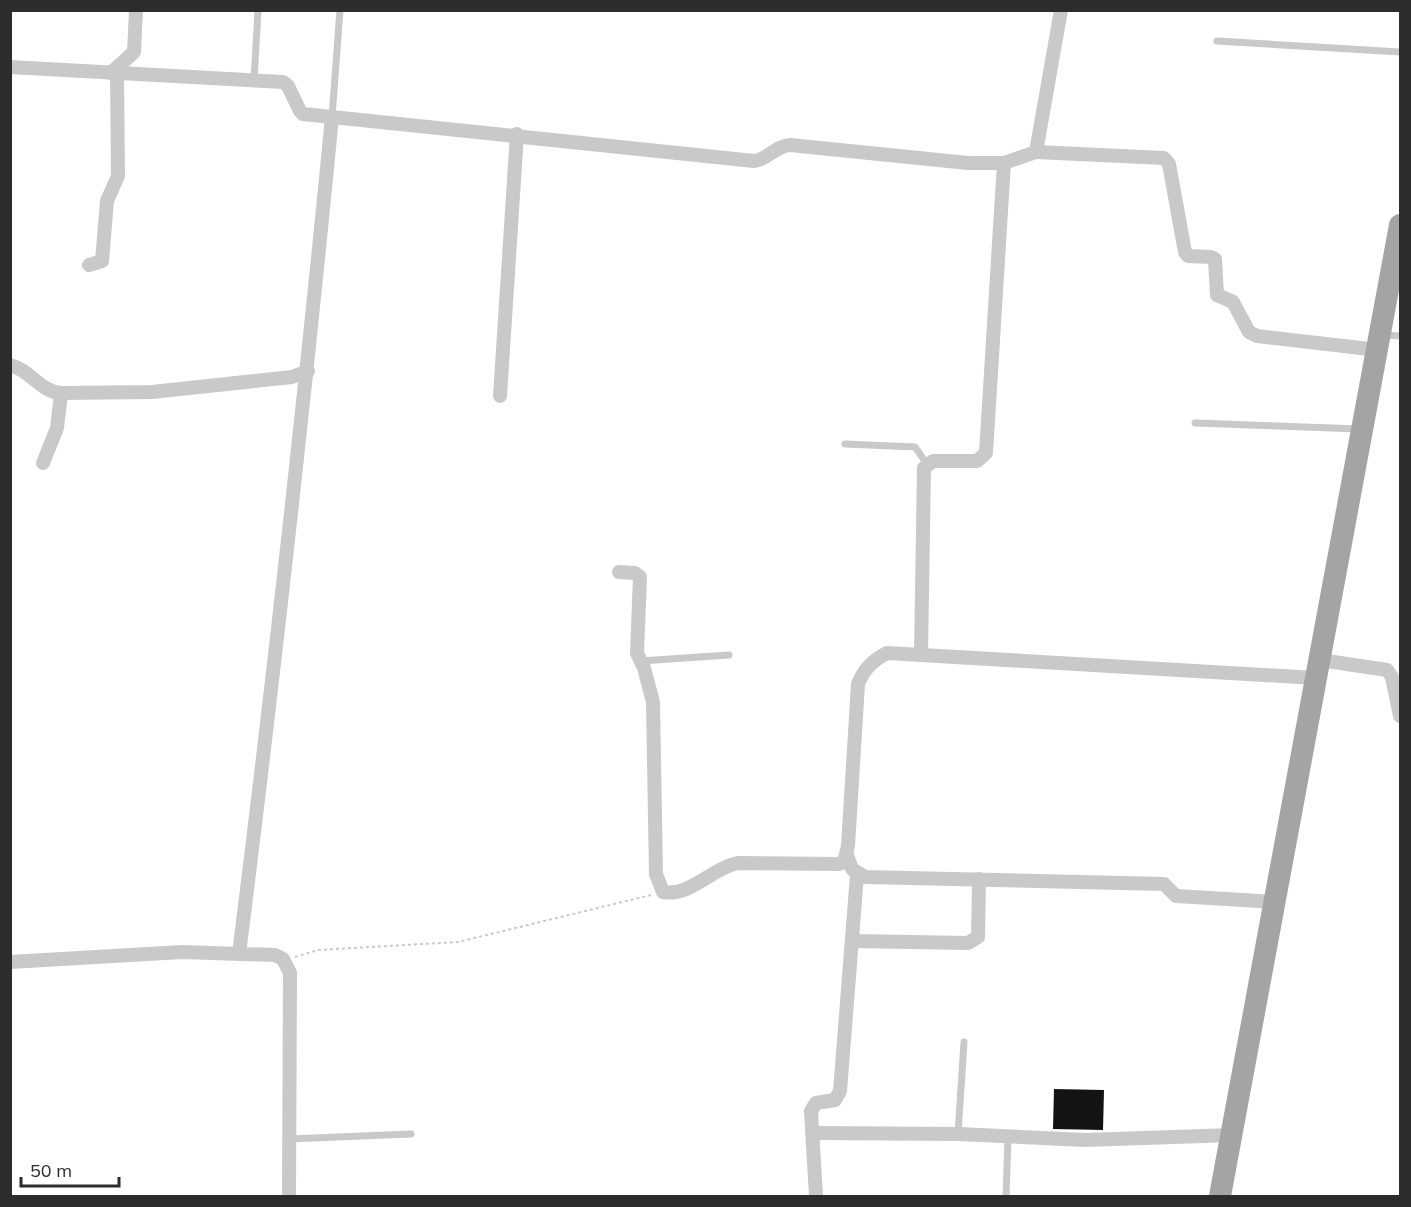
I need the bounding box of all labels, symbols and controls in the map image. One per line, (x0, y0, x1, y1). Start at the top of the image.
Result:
scale bar (21, 1150, 118, 1188)
text: 50 m (30, 1159, 72, 1182)

